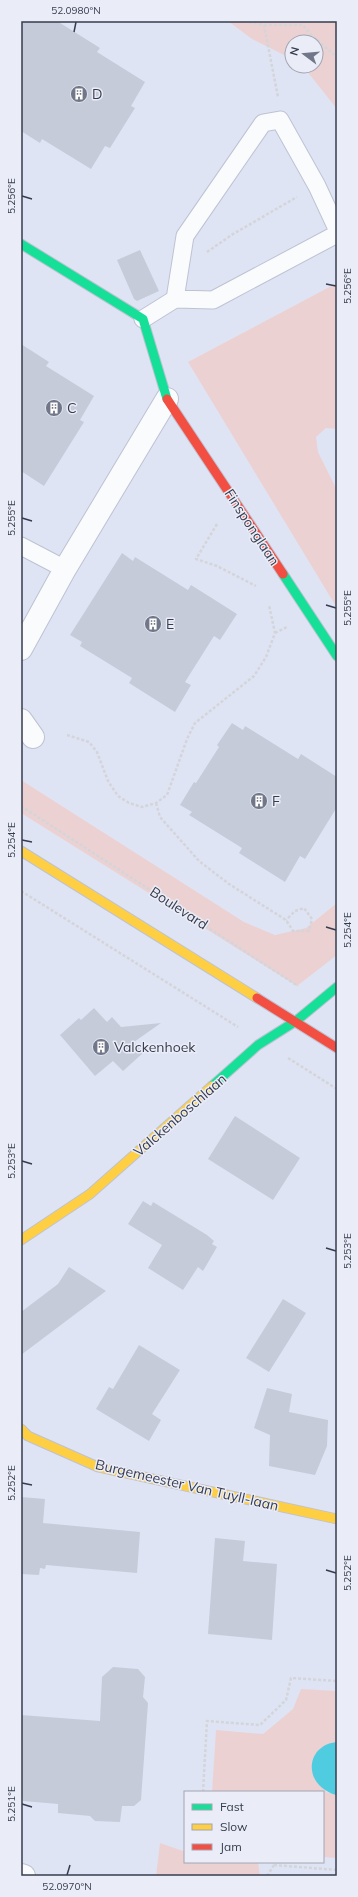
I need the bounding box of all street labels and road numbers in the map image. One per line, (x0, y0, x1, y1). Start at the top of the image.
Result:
street label: Finsponglaan (221, 485, 283, 569)
street label: Boulevard (147, 883, 211, 933)
street label: Valckenboschlaan (130, 1070, 230, 1160)
street label: Burgemeester Van Tuyll-laan (94, 1455, 280, 1515)

